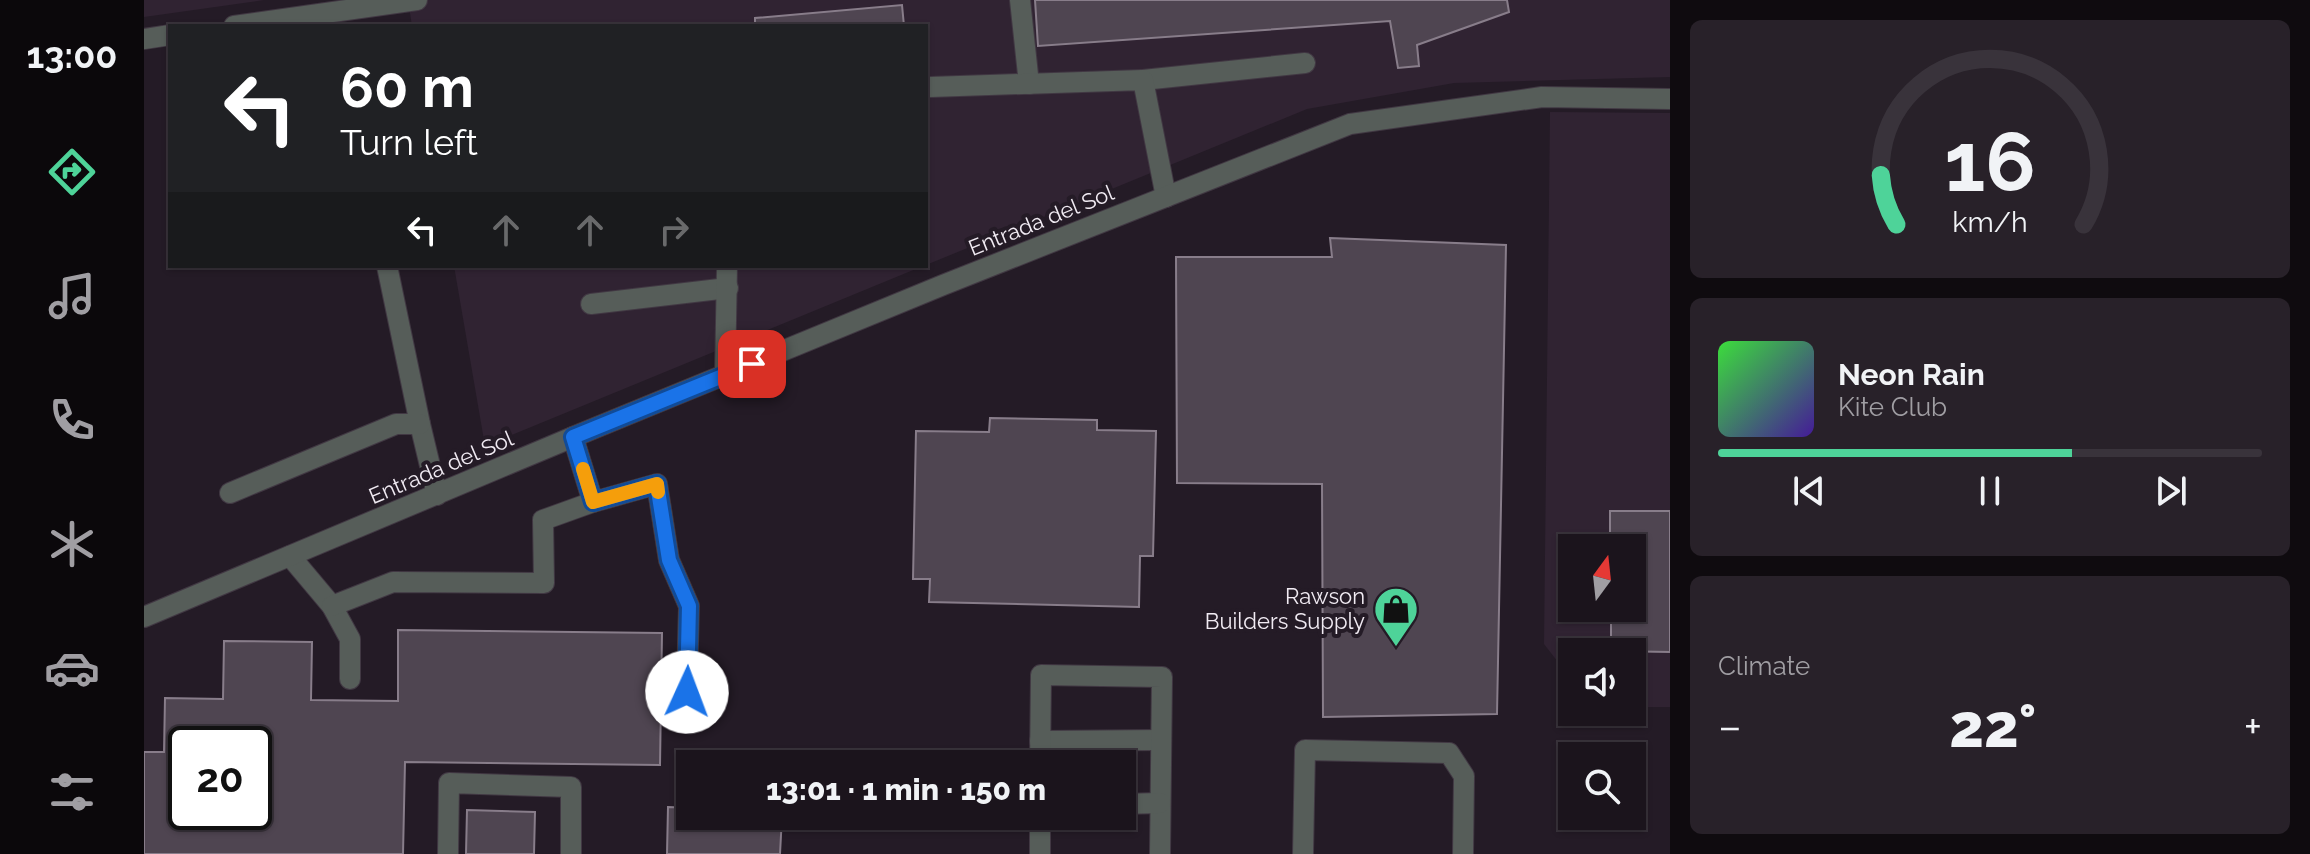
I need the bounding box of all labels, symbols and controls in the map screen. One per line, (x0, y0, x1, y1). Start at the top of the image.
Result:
text: 13:00 (27, 34, 117, 76)
text: 60 m (340, 54, 474, 120)
icon: left (208, 56, 312, 160)
text: 16 (1944, 113, 2036, 210)
text: Turn left (340, 121, 478, 163)
icon: directions (44, 144, 100, 200)
street label: Entrada del Sol (965, 179, 1117, 261)
text: km/h (1952, 205, 2028, 239)
icon: left (400, 208, 444, 252)
icon: ahead (484, 208, 528, 252)
icon: ahead (568, 208, 612, 252)
icon: right (652, 208, 696, 252)
icon: music (44, 268, 100, 324)
pin (718, 330, 786, 398)
icon: arrive (730, 342, 774, 386)
text: Neon Rain (1838, 357, 1985, 392)
icon: phone (44, 392, 100, 448)
text: Kite Club (1838, 392, 1947, 422)
street label: Entrada del Sol (365, 425, 517, 509)
icon: previous (1787, 469, 1831, 513)
icon: pause (1968, 469, 2012, 513)
icon: next (2149, 469, 2193, 513)
icon: climate (44, 516, 100, 572)
north arrow (1558, 534, 1646, 622)
map controls (1558, 534, 1646, 830)
place label: Rawson Builders Supply (1205, 583, 1365, 634)
shop icon: Rawson Builders Supply (1372, 585, 1420, 648)
button: sound (1558, 638, 1646, 726)
icon: car (44, 640, 100, 696)
position arrow (645, 650, 729, 734)
text: Climate (1718, 651, 1810, 681)
text: 22° (1949, 691, 2036, 761)
text: − (1718, 701, 1742, 752)
text: + (2244, 701, 2262, 752)
speed limit sign: 20 (168, 726, 272, 830)
button: search (1558, 742, 1646, 830)
icon: filters (44, 764, 100, 820)
text: 13:01 · 1 min · 150 m (766, 772, 1046, 807)

